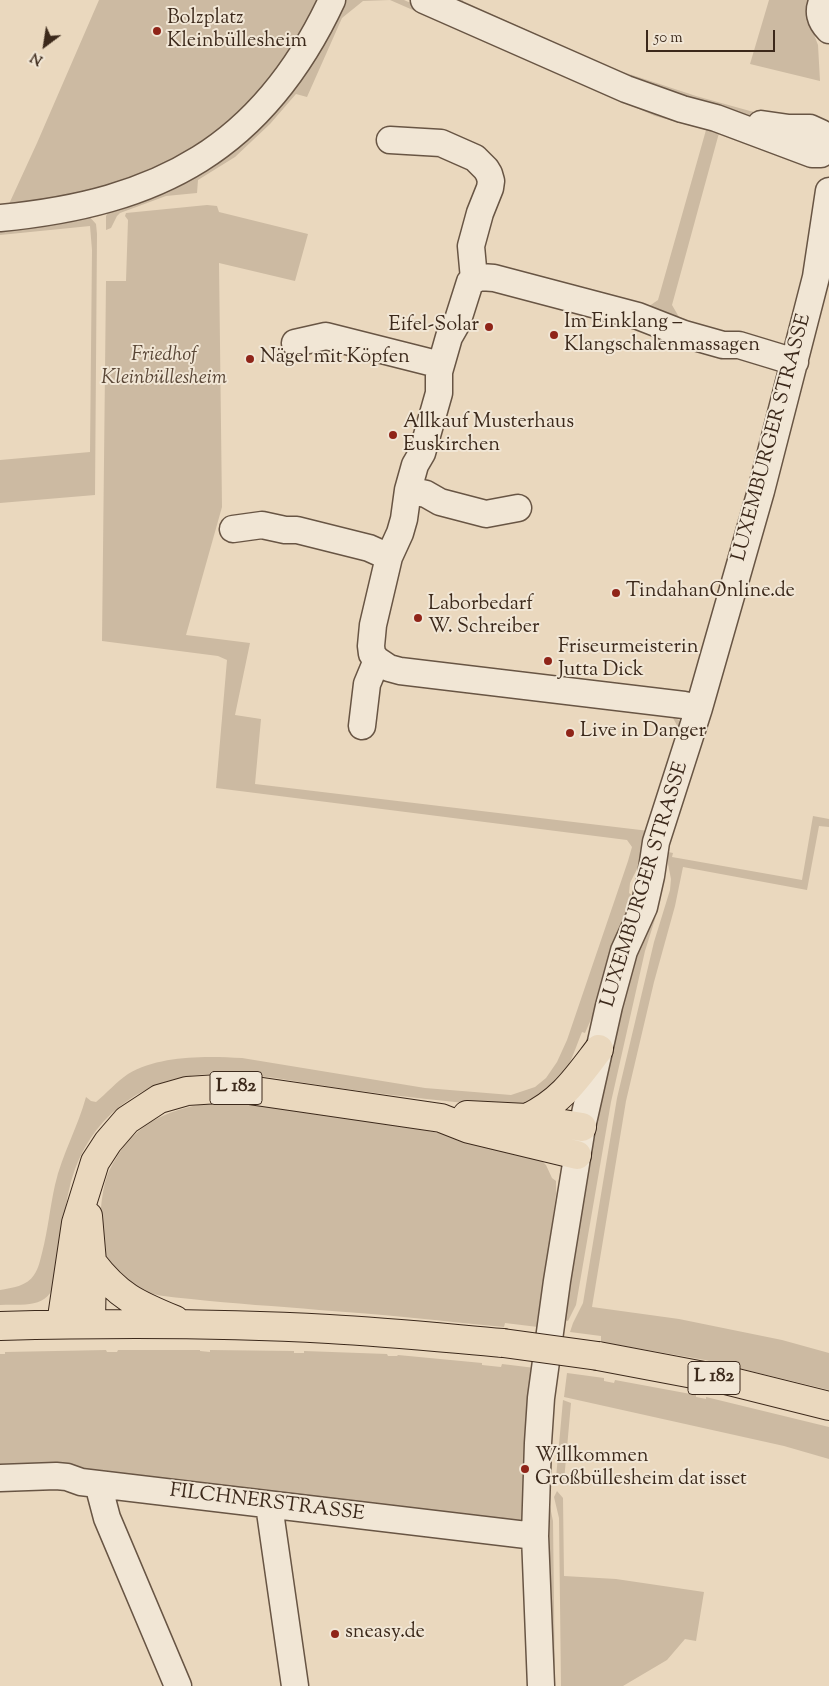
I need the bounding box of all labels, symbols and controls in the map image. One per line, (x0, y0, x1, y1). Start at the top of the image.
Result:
place label: Bolzplatz Kleinbüllesheim (167, 8, 307, 55)
north arrow (20, 20, 70, 70)
scale bar (649, 20, 778, 52)
marker: Bolzplatz Kleinbüllesheim (151, 25, 163, 37)
text: 50 m (654, 28, 683, 49)
text: N (27, 46, 47, 69)
place label: Im Einklang – Klangschalenmassagen (564, 312, 760, 359)
street label: LUXEMBURGER STRASSE (728, 312, 818, 564)
place label: Eifel-Solar (389, 315, 479, 339)
marker: Eifel-Solar (483, 321, 495, 333)
marker: Im Einklang – Klangschalenmassagen (548, 329, 560, 341)
park label: Friedhof Kleinbüllesheim (101, 345, 227, 392)
place label: Nägel mit Köpfen (260, 347, 410, 371)
marker: Nägel mit Köpfen (244, 353, 256, 365)
place label: Allkauf Musterhaus Euskirchen (403, 412, 574, 459)
marker: Allkauf Musterhaus Euskirchen (387, 429, 399, 441)
place label: TindahanOnline.de (626, 581, 795, 605)
marker: TindahanOnline.de (610, 587, 622, 599)
place label: Laborbedarf W. Schreiber (428, 594, 539, 641)
marker: Laborbedarf W. Schreiber (412, 612, 424, 624)
place label: Friseurmeisterin Jutta Dick (558, 637, 699, 684)
marker: Friseurmeisterin Jutta Dick (542, 655, 554, 667)
place label: Live in Danger (580, 721, 706, 745)
marker: Live in Danger (564, 727, 576, 739)
street label: LUXEMBURGER STRASSE (597, 759, 695, 1011)
road number: L 182 (210, 1072, 262, 1104)
road number: L 182 (688, 1362, 740, 1395)
place label: Willkommen Großbüllesheim dat isset (535, 1446, 747, 1493)
marker: Willkommen Großbüllesheim dat isset (519, 1463, 531, 1475)
street label: FILCHNERSTRASSE (168, 1480, 366, 1528)
place label: sneasy.de (345, 1622, 425, 1646)
marker: sneasy.de (329, 1628, 341, 1640)

